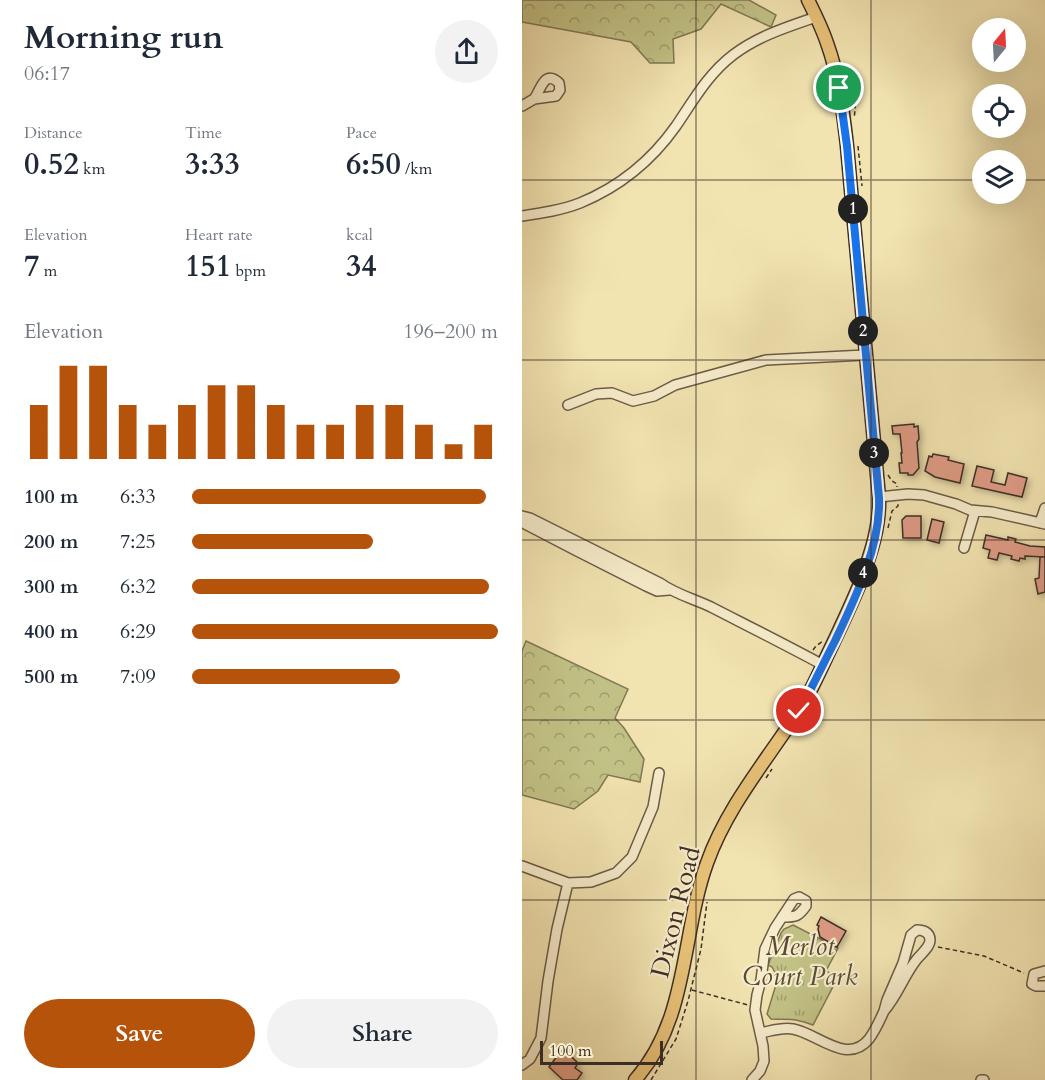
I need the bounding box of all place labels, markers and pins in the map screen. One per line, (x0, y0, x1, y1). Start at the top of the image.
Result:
pin (813, 62, 864, 113)
pin: 1 (838, 194, 868, 224)
pin: 2 (848, 316, 878, 346)
pin: 3 (859, 438, 889, 468)
pin: 4 (848, 558, 878, 588)
pin (773, 685, 824, 736)

